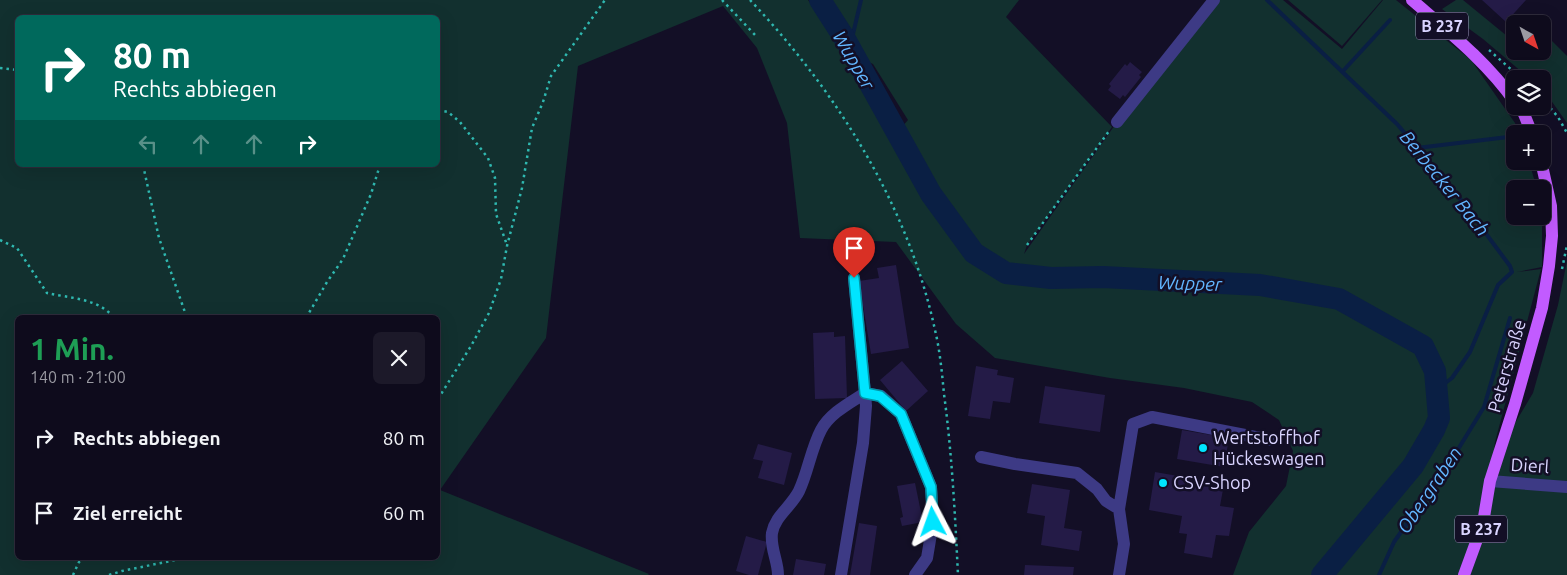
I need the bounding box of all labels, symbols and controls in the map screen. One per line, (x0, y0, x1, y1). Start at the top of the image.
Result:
road number: B 237 (1416, 12, 1468, 40)
north arrow (1506, 15, 1551, 60)
map controls (1506, 15, 1551, 225)
water label: Wupper (828, 27, 880, 94)
icon: right (30, 35, 95, 100)
text: 80 m (113, 35, 191, 75)
button: layers (1506, 70, 1551, 115)
text: Rechts abbiegen (113, 76, 277, 101)
button: + (1506, 125, 1551, 170)
water label: Berbecker Bach (1396, 126, 1494, 240)
icon: left (134, 130, 162, 158)
icon: ahead (187, 130, 215, 158)
icon: ahead (240, 130, 268, 158)
icon: right (293, 130, 321, 158)
button: − (1506, 180, 1551, 225)
pin (833, 227, 875, 278)
icon: arrive (840, 234, 868, 262)
water label: Wupper (1158, 271, 1223, 295)
street label: Peterstraße (1483, 317, 1529, 415)
text: 1 Min. (30, 332, 114, 366)
button: close (373, 332, 425, 384)
text: 140 m · 21:00 (30, 368, 126, 386)
icon: right (30, 424, 58, 452)
text: Rechts abbiegen (73, 427, 221, 449)
text: 80 m (383, 427, 425, 449)
place label: Wertstoffhof Hückeswagen (1213, 427, 1325, 468)
marker: Wertstoffhof Hückeswagen (1197, 442, 1209, 454)
water label: Obergraben (1392, 442, 1466, 538)
street label: Dierl (1510, 454, 1550, 476)
place label: CSV-Shop (1173, 472, 1251, 492)
marker: CSV-Shop (1157, 477, 1169, 489)
position arrow (906, 495, 958, 547)
icon: arrive (30, 499, 58, 527)
text: Ziel erreicht (73, 502, 182, 524)
text: 60 m (383, 502, 425, 524)
road number: B 237 (1455, 516, 1507, 542)

